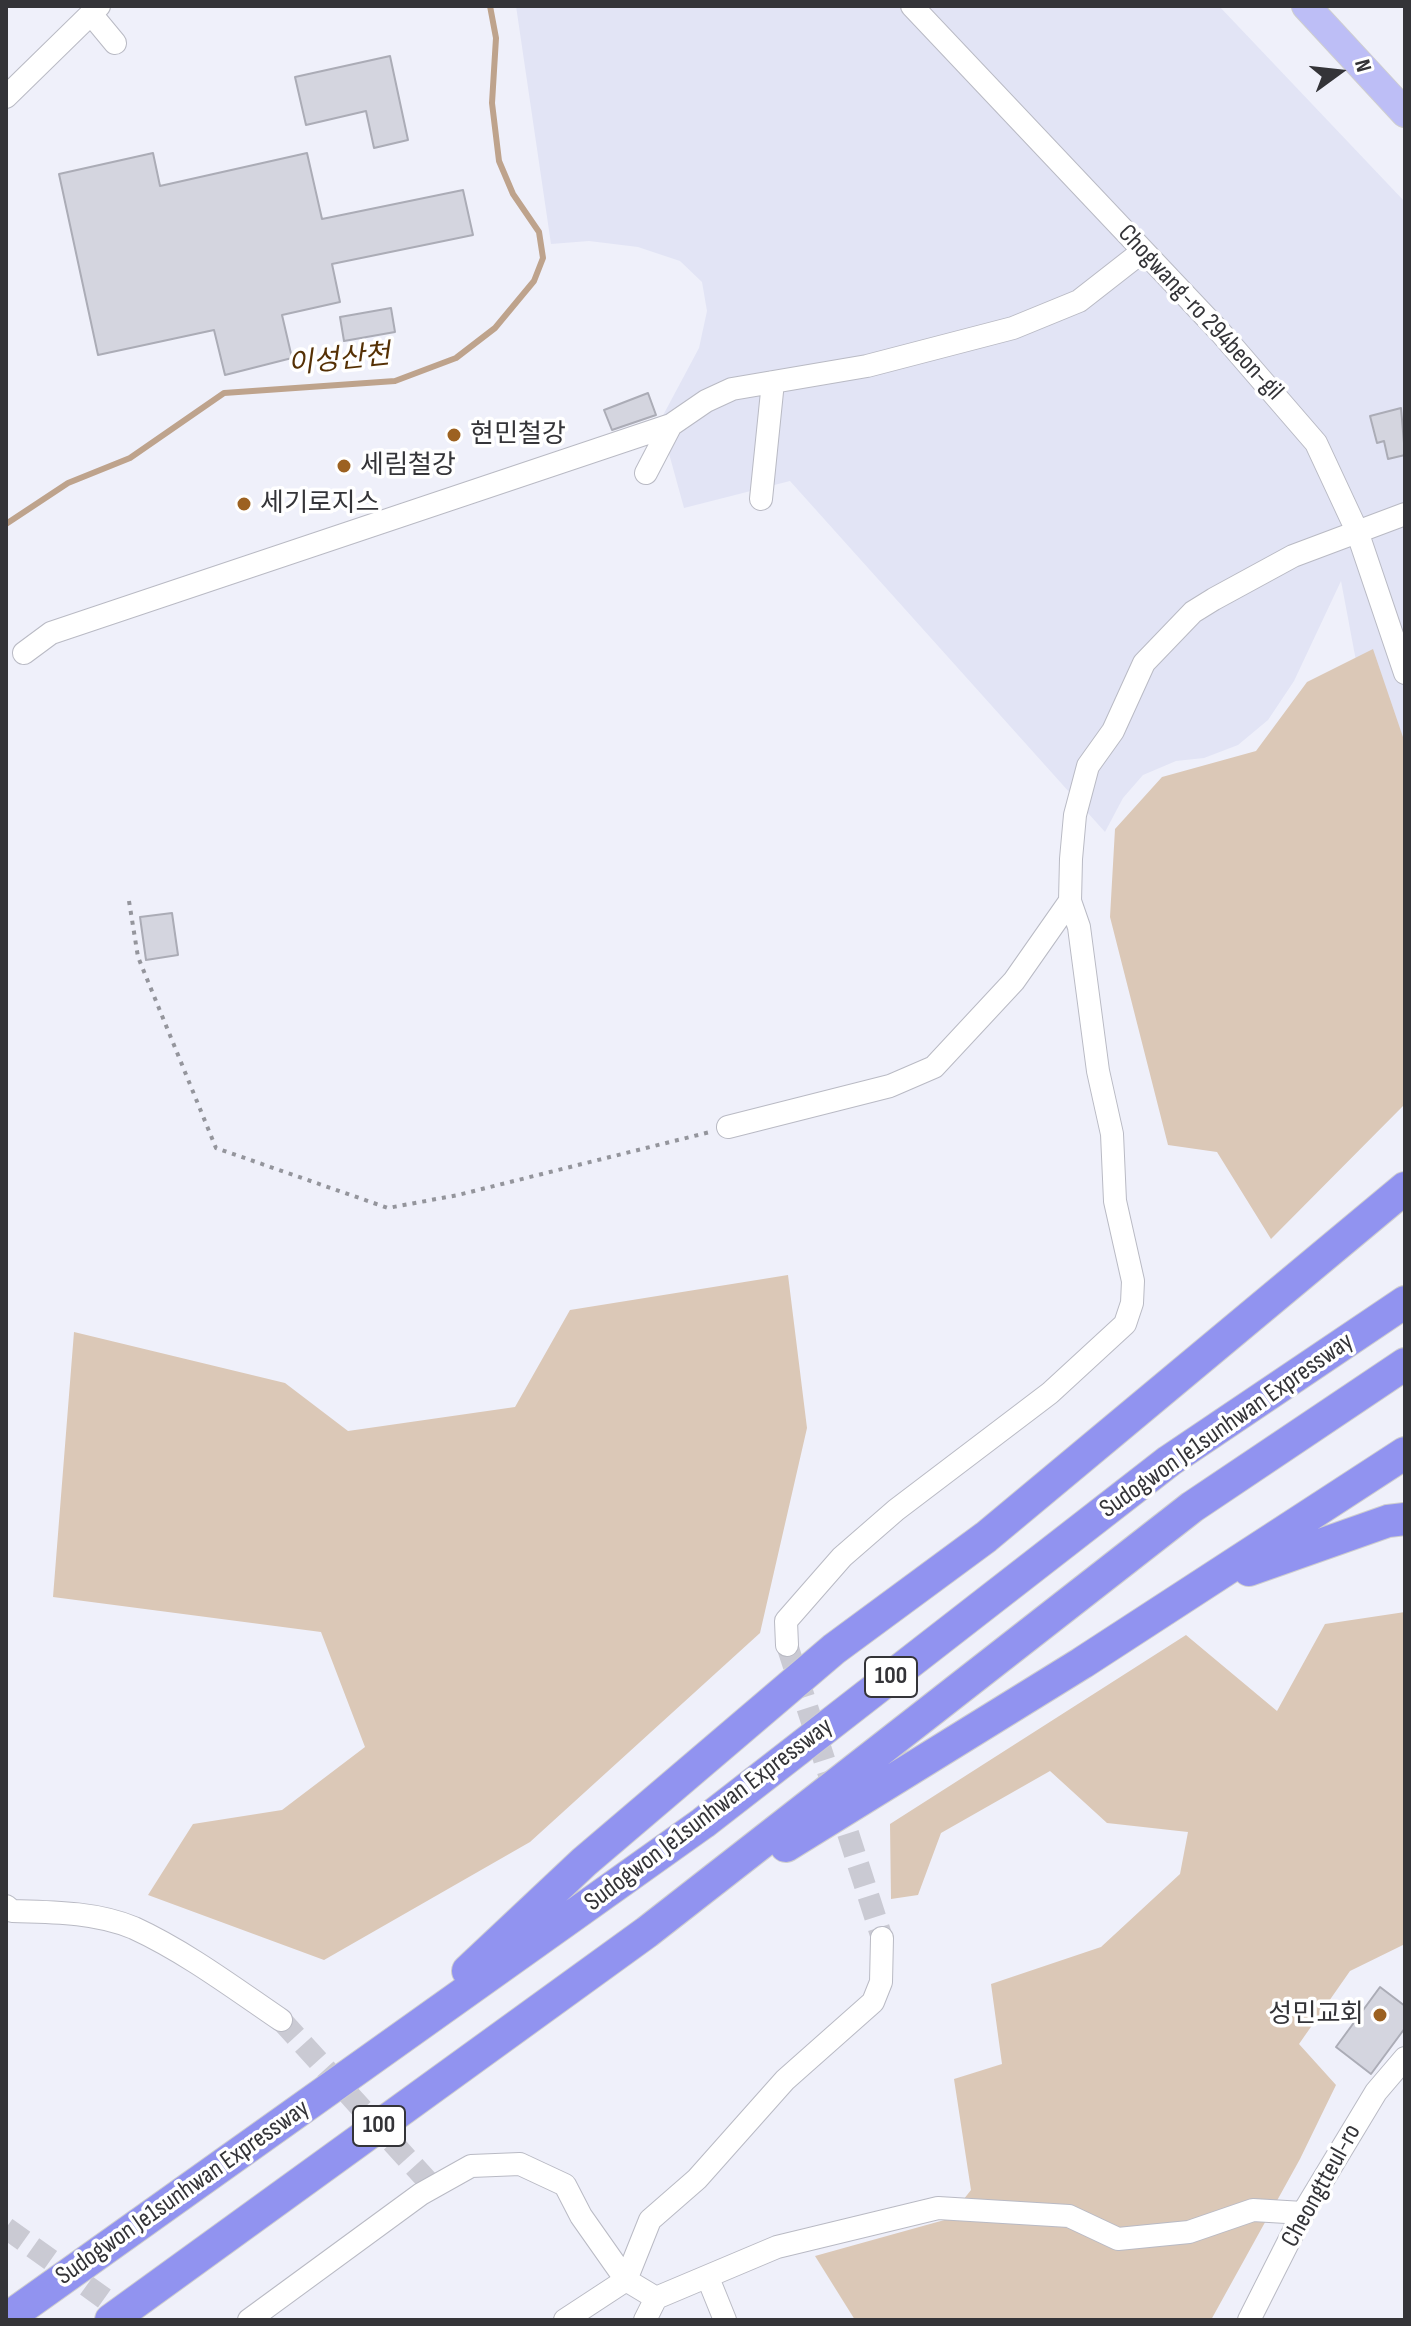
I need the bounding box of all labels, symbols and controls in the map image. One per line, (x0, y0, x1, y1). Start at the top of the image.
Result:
north arrow (1299, 32, 1379, 112)
text: N (1348, 56, 1377, 75)
street label: Chogwang-ro 294beon-gil (1111, 219, 1289, 407)
water label: 이성산천 (286, 339, 392, 383)
place label: 현민철강 (470, 419, 566, 451)
marker: 현민철강 (445, 426, 463, 444)
place label: 세림철강 (360, 450, 456, 482)
marker: 세림철강 (335, 457, 353, 475)
place label: 세기로지스 (260, 488, 380, 520)
marker: 세기로지스 (235, 495, 253, 513)
street label: Sudogwon Je1sunhwan Expressway (1094, 1327, 1360, 1525)
road number: 100 (865, 1657, 917, 1697)
street label: Sudogwon Je1sunhwan Expressway (579, 1712, 839, 1918)
place label: 성민교회 (1268, 1999, 1364, 2031)
marker: 성민교회 (1371, 2006, 1389, 2024)
street label: Sudogwon Je1sunhwan Expressway (50, 2094, 316, 2292)
road number: 100 (353, 2106, 405, 2146)
street label: Cheongtteul-ro (1275, 2119, 1369, 2253)

